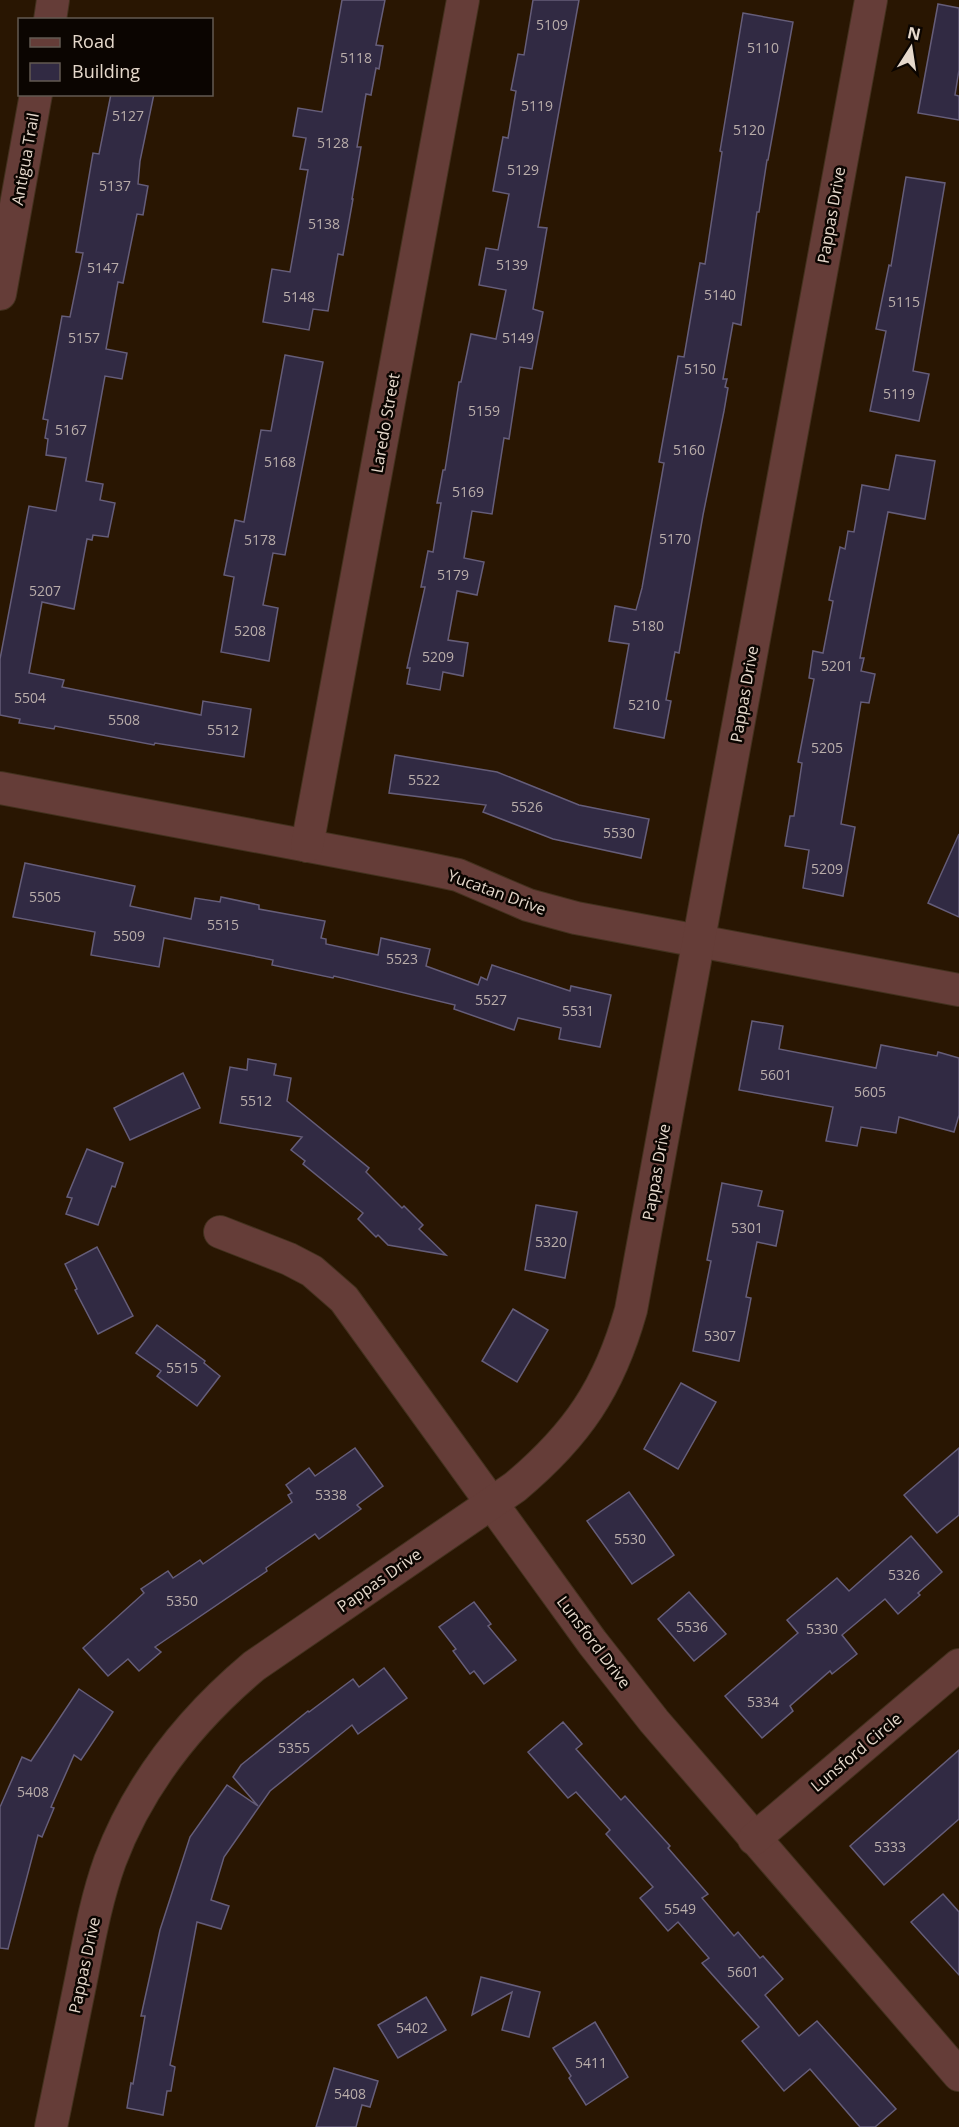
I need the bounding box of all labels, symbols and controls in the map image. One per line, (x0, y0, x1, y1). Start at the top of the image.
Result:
house number: 5109 (536, 15, 568, 34)
legend (18, 18, 213, 96)
north arrow (881, 18, 941, 78)
text: N (905, 21, 923, 45)
text: Road (72, 29, 115, 53)
house number: 5110 (747, 38, 779, 57)
house number: 5118 (340, 48, 372, 67)
text: Building (72, 59, 140, 83)
house number: 5119 (521, 96, 553, 115)
house number: 5127 (112, 106, 144, 125)
street label: Antigua Trail (6, 111, 44, 207)
house number: 5120 (733, 120, 765, 139)
house number: 5128 (317, 133, 349, 152)
house number: 5129 (507, 160, 539, 179)
street label: Pappas Drive (812, 165, 850, 265)
house number: 5137 (99, 176, 131, 195)
house number: 5138 (308, 214, 340, 233)
house number: 5139 (496, 255, 528, 274)
house number: 5147 (87, 258, 119, 277)
house number: 5140 (704, 285, 736, 304)
house number: 5148 (283, 287, 315, 306)
house number: 5115 (888, 292, 920, 311)
house number: 5157 (68, 328, 100, 347)
house number: 5149 (502, 328, 534, 347)
house number: 5150 (684, 359, 716, 378)
street label: Laredo Street (365, 371, 405, 475)
house number: 5119 (883, 384, 915, 403)
house number: 5159 (468, 401, 500, 420)
house number: 5167 (55, 420, 87, 439)
house number: 5160 (673, 440, 705, 459)
house number: 5168 (264, 452, 296, 471)
house number: 5169 (452, 482, 484, 501)
house number: 5170 (659, 529, 691, 548)
house number: 5178 (244, 530, 276, 549)
house number: 5179 (437, 565, 469, 584)
house number: 5207 (29, 581, 61, 600)
house number: 5180 (632, 616, 664, 635)
house number: 5208 (234, 621, 266, 640)
street label: Pappas Drive (725, 644, 763, 744)
house number: 5209 (422, 647, 454, 666)
house number: 5201 (821, 656, 853, 675)
house number: 5504 (14, 688, 46, 707)
house number: 5210 (628, 695, 660, 714)
house number: 5508 (108, 710, 140, 729)
house number: 5512 (207, 720, 239, 739)
house number: 5205 (811, 738, 843, 757)
house number: 5522 (408, 770, 440, 789)
house number: 5526 (511, 797, 543, 816)
house number: 5530 (603, 823, 635, 842)
house number: 5209 (811, 859, 843, 878)
street label: Yucatan Drive (445, 864, 549, 920)
house number: 5505 (29, 887, 61, 906)
house number: 5515 (207, 915, 239, 934)
house number: 5509 (113, 926, 145, 945)
house number: 5523 (386, 949, 418, 968)
house number: 5527 (475, 990, 507, 1009)
house number: 5531 (562, 1001, 594, 1020)
house number: 5601 (760, 1065, 792, 1084)
house number: 5605 (854, 1082, 886, 1101)
house number: 5512 (240, 1091, 272, 1110)
street label: Pappas Drive (637, 1122, 675, 1222)
house number: 5301 (731, 1218, 763, 1237)
house number: 5320 (535, 1232, 567, 1251)
house number: 5307 (704, 1326, 736, 1345)
house number: 5515 (166, 1358, 198, 1377)
house number: 5338 (315, 1485, 347, 1504)
house number: 5530 (614, 1529, 646, 1548)
street label: Pappas Drive (333, 1543, 425, 1617)
house number: 5326 (888, 1565, 920, 1584)
house number: 5350 (166, 1591, 198, 1610)
street label: Lunsford Drive (552, 1591, 636, 1693)
house number: 5536 (676, 1617, 708, 1636)
house number: 5330 (806, 1619, 838, 1638)
house number: 5334 (747, 1692, 779, 1711)
street label: Lunsford Circle (806, 1707, 906, 1797)
house number: 5355 (278, 1738, 310, 1757)
house number: 5408 (17, 1782, 49, 1801)
house number: 5333 (874, 1837, 906, 1856)
house number: 5549 (664, 1899, 696, 1918)
street label: Pappas Drive (63, 1915, 105, 2015)
house number: 5601 (727, 1962, 759, 1981)
house number: 5402 (396, 2018, 428, 2037)
house number: 5411 (575, 2053, 607, 2072)
house number: 5408 (334, 2084, 366, 2103)

